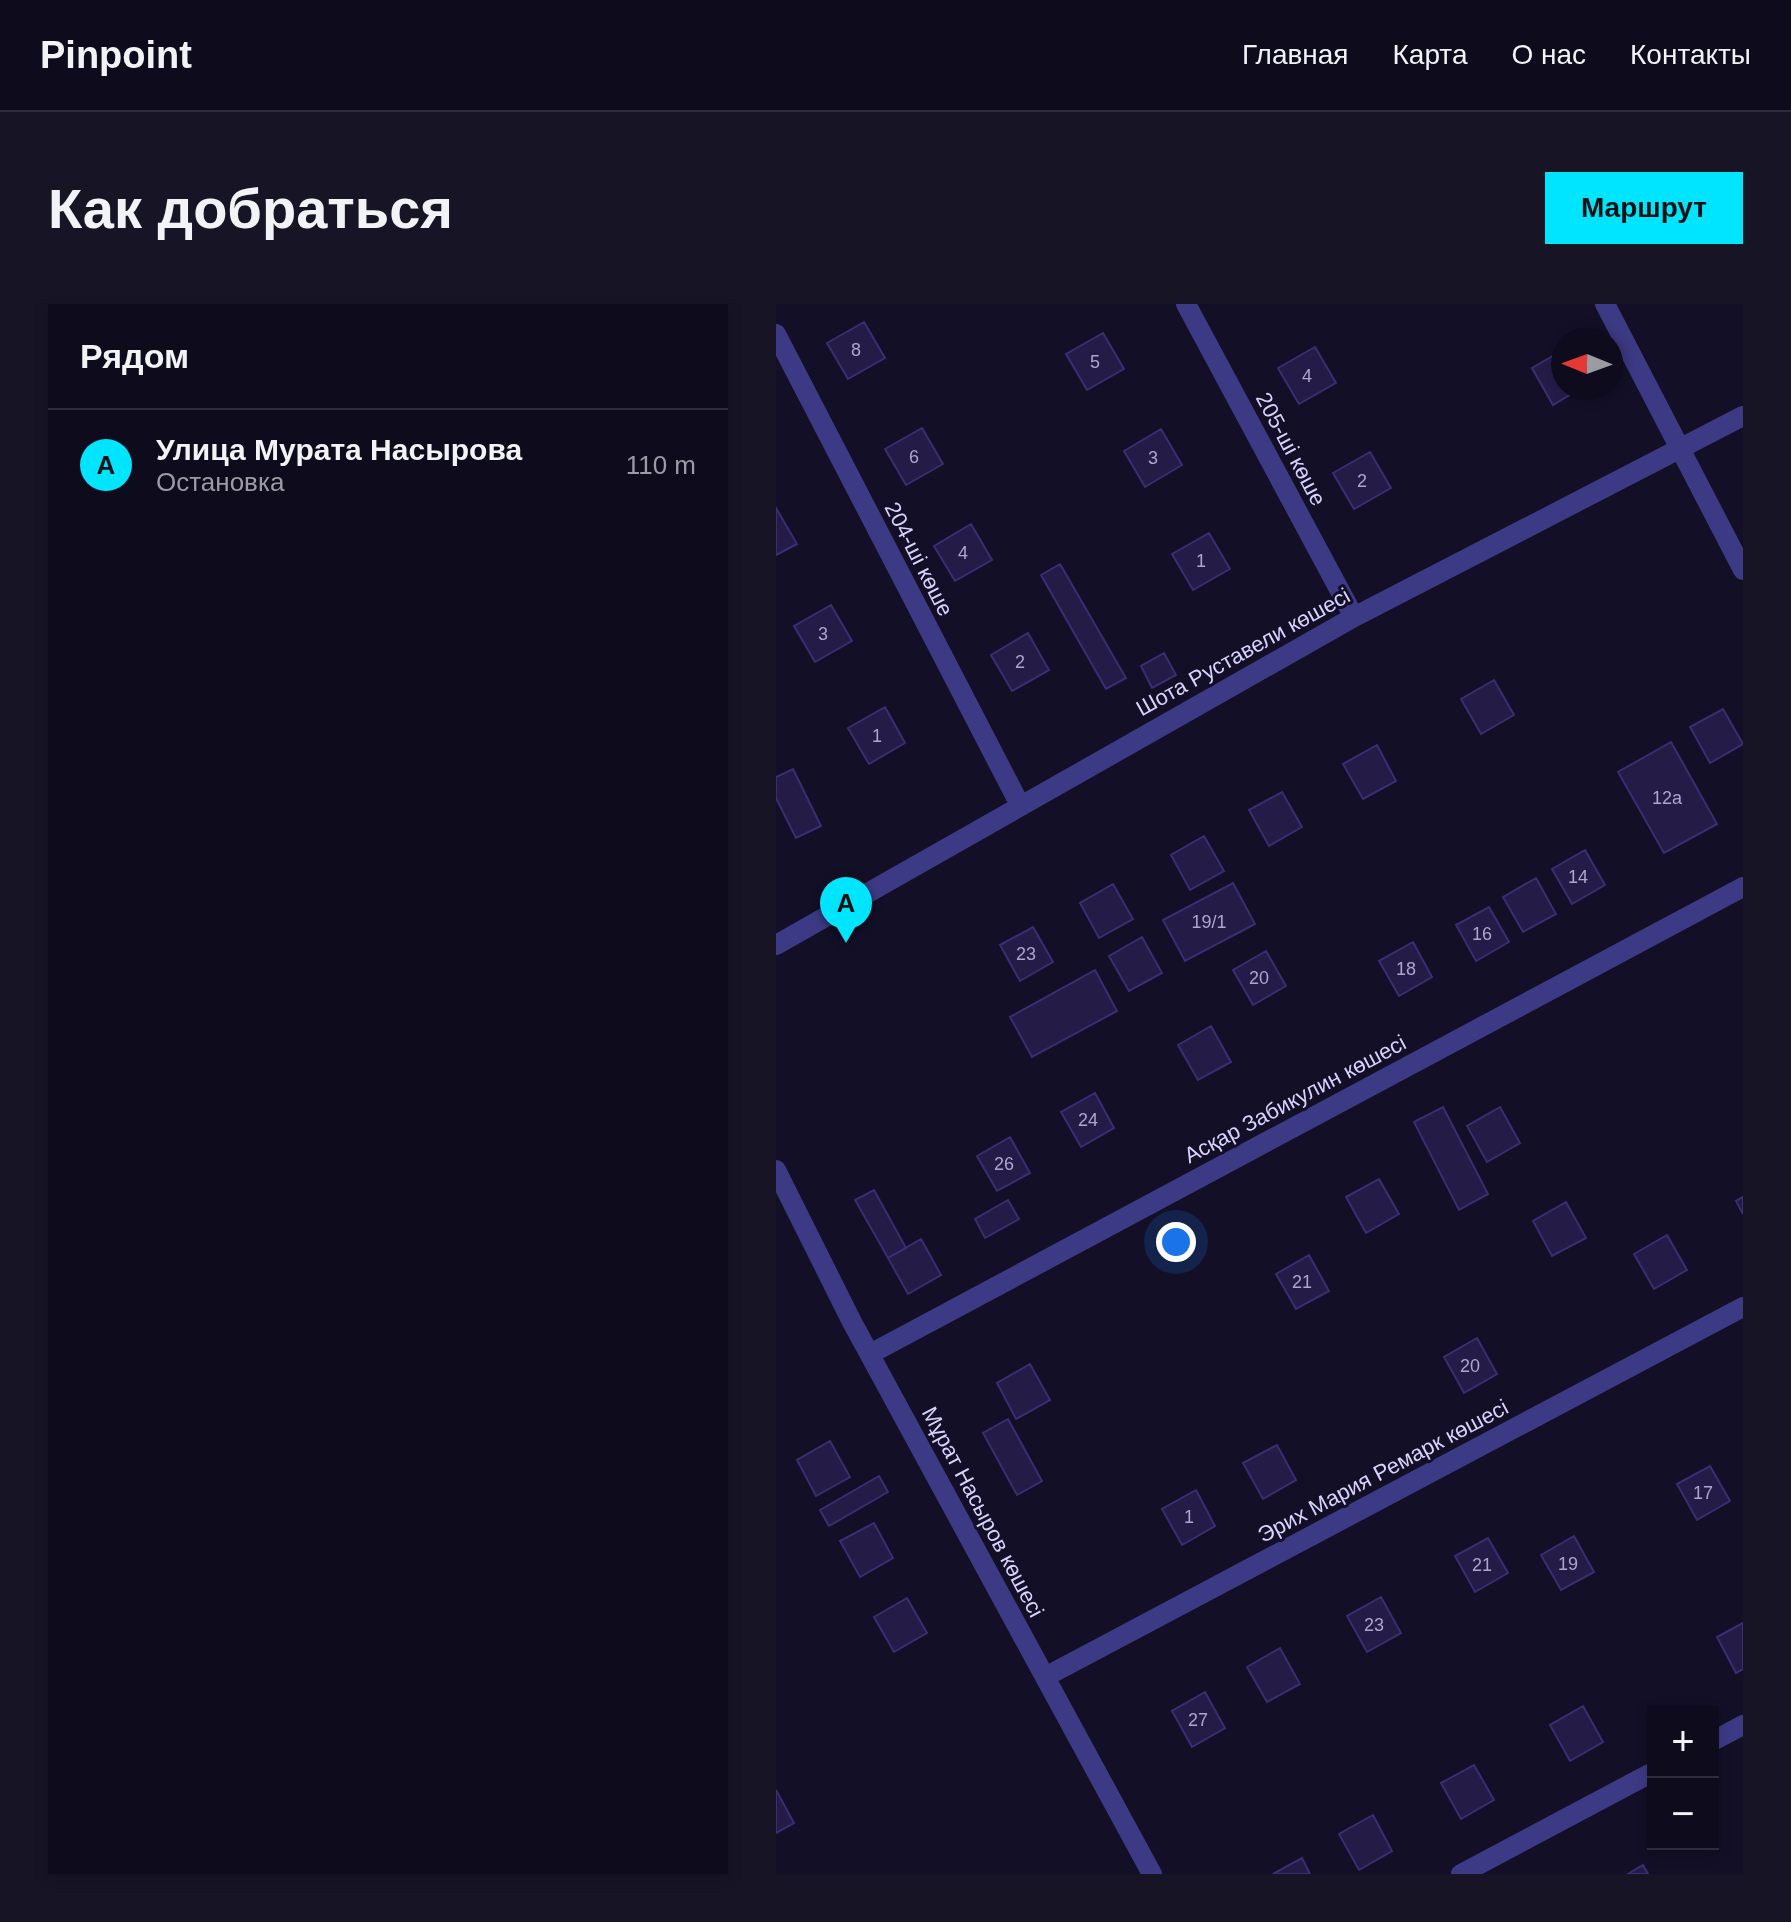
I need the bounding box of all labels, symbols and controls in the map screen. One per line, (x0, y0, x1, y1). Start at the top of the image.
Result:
text: Pinpoint (40, 34, 192, 76)
text: Главная (1242, 39, 1349, 70)
text: Карта (1393, 39, 1467, 70)
text: О нас (1511, 39, 1586, 70)
text: Контакты (1630, 39, 1751, 70)
button: Маршрут (1545, 172, 1743, 244)
text: Как добраться (48, 177, 453, 240)
north arrow (1551, 328, 1623, 400)
text: Рядом (80, 337, 189, 375)
house number: 8 (851, 340, 861, 360)
house number: 5 (1090, 352, 1100, 372)
house number: 4 (1302, 366, 1312, 386)
street label: 205-ші көше (1251, 388, 1331, 510)
text: Улица Мурата Насырова (156, 433, 522, 466)
house number: 6 (909, 447, 919, 467)
house number: 3 (1148, 448, 1158, 468)
text: A (97, 450, 115, 480)
text: 110 m (626, 450, 696, 480)
text: Остановка (156, 467, 284, 497)
house number: 2 (1357, 471, 1367, 491)
street label: 204-ші көше (880, 498, 958, 620)
house number: 4 (958, 543, 968, 563)
house number: 1 (1196, 551, 1206, 571)
street label: Шота Руставели көшесі (1132, 583, 1354, 721)
house number: 3 (818, 624, 828, 644)
house number: 2 (1015, 652, 1025, 672)
house number: 1 (872, 726, 882, 746)
house number: 12а (1652, 788, 1683, 808)
house number: 14 (1568, 867, 1588, 887)
pin: A (820, 877, 872, 943)
house number: 19/1 (1191, 912, 1227, 932)
house number: 16 (1472, 924, 1492, 944)
house number: 23 (1016, 944, 1036, 964)
house number: 18 (1396, 959, 1416, 979)
house number: 20 (1249, 968, 1269, 988)
street label: Асқар Забикулин көшесі (1180, 1030, 1410, 1168)
house number: 24 (1078, 1110, 1098, 1130)
house number: 26 (994, 1154, 1014, 1174)
your location (1156, 1222, 1196, 1262)
house number: 21 (1292, 1272, 1312, 1292)
house number: 20 (1460, 1356, 1480, 1376)
street label: Эрих Мария Ремарк көшесі (1254, 1394, 1512, 1548)
street label: Мұрат Насыров көшесі (917, 1403, 1049, 1621)
house number: 17 (1693, 1483, 1713, 1503)
house number: 1 (1184, 1507, 1194, 1527)
house number: 19 (1558, 1554, 1578, 1574)
house number: 21 (1472, 1555, 1492, 1575)
house number: 23 (1364, 1615, 1384, 1635)
map controls (1647, 1706, 1719, 1850)
button: + (1647, 1706, 1719, 1778)
house number: 27 (1188, 1710, 1208, 1730)
button: − (1647, 1778, 1719, 1850)

